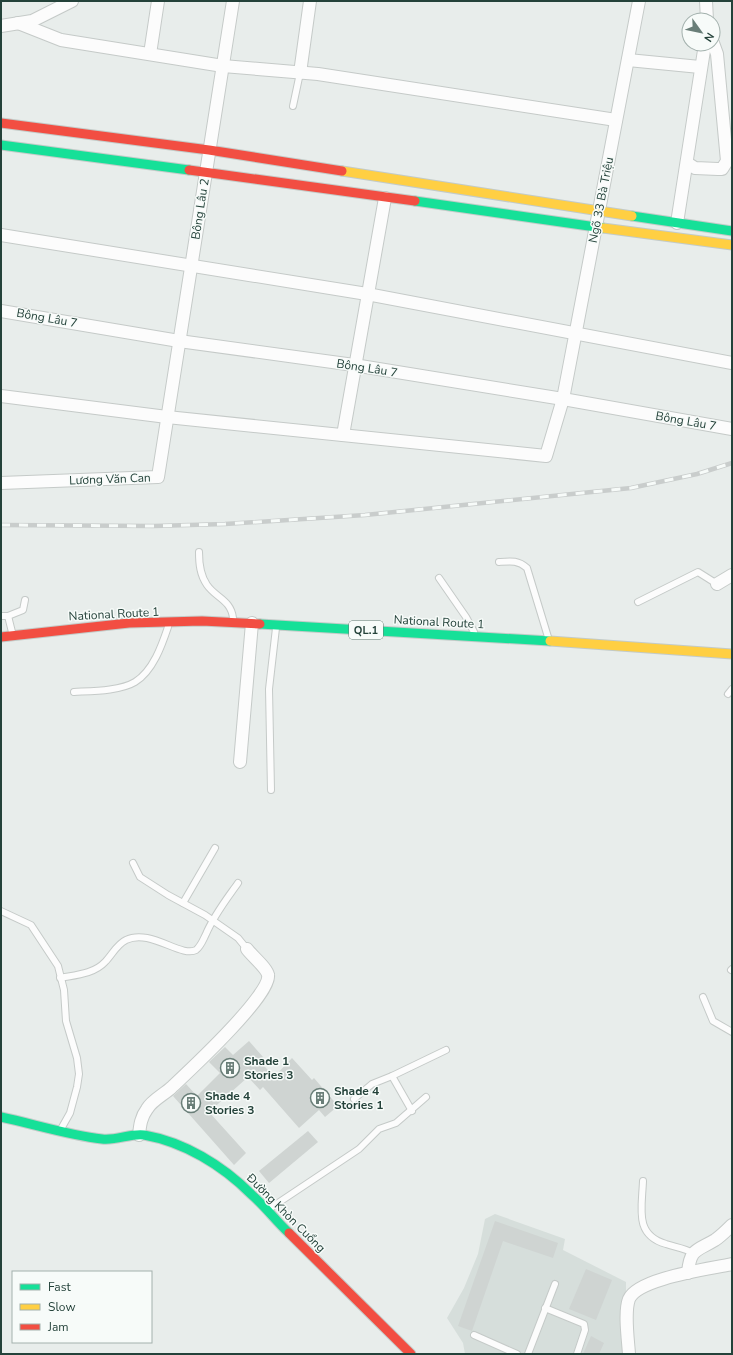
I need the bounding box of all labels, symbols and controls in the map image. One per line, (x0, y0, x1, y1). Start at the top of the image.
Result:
north arrow (681, 12, 721, 52)
text: N (700, 30, 717, 45)
street label: Ngõ 33 Bà Triệu (585, 156, 617, 244)
street label: Bông Lâu 2 (187, 177, 213, 241)
street label: Bông Lâu 7 (15, 305, 79, 331)
street label: Bông Lâu 7 (335, 355, 399, 381)
street label: Bông Lâu 7 (654, 408, 718, 434)
street label: Lương Văn Can (69, 470, 151, 488)
street label: National Route 1 (68, 604, 160, 624)
street label: National Route 1 (393, 612, 485, 632)
road number: QL.1 (349, 621, 383, 639)
place label: Shade 1 Stories 3 (244, 1053, 294, 1083)
building icon: Shade 1 Stories 3 (219, 1057, 241, 1079)
place label: Shade 4 Stories 1 (334, 1083, 384, 1113)
building icon: Shade 4 Stories 1 (309, 1087, 331, 1109)
place label: Shade 4 Stories 3 (205, 1088, 255, 1118)
building icon: Shade 4 Stories 3 (180, 1092, 202, 1114)
street label: Đường Khòn Cuổng (242, 1169, 329, 1256)
legend (12, 1271, 152, 1343)
text: Fast (48, 1279, 71, 1295)
text: Slow (48, 1299, 76, 1315)
text: Jam (47, 1319, 69, 1335)

